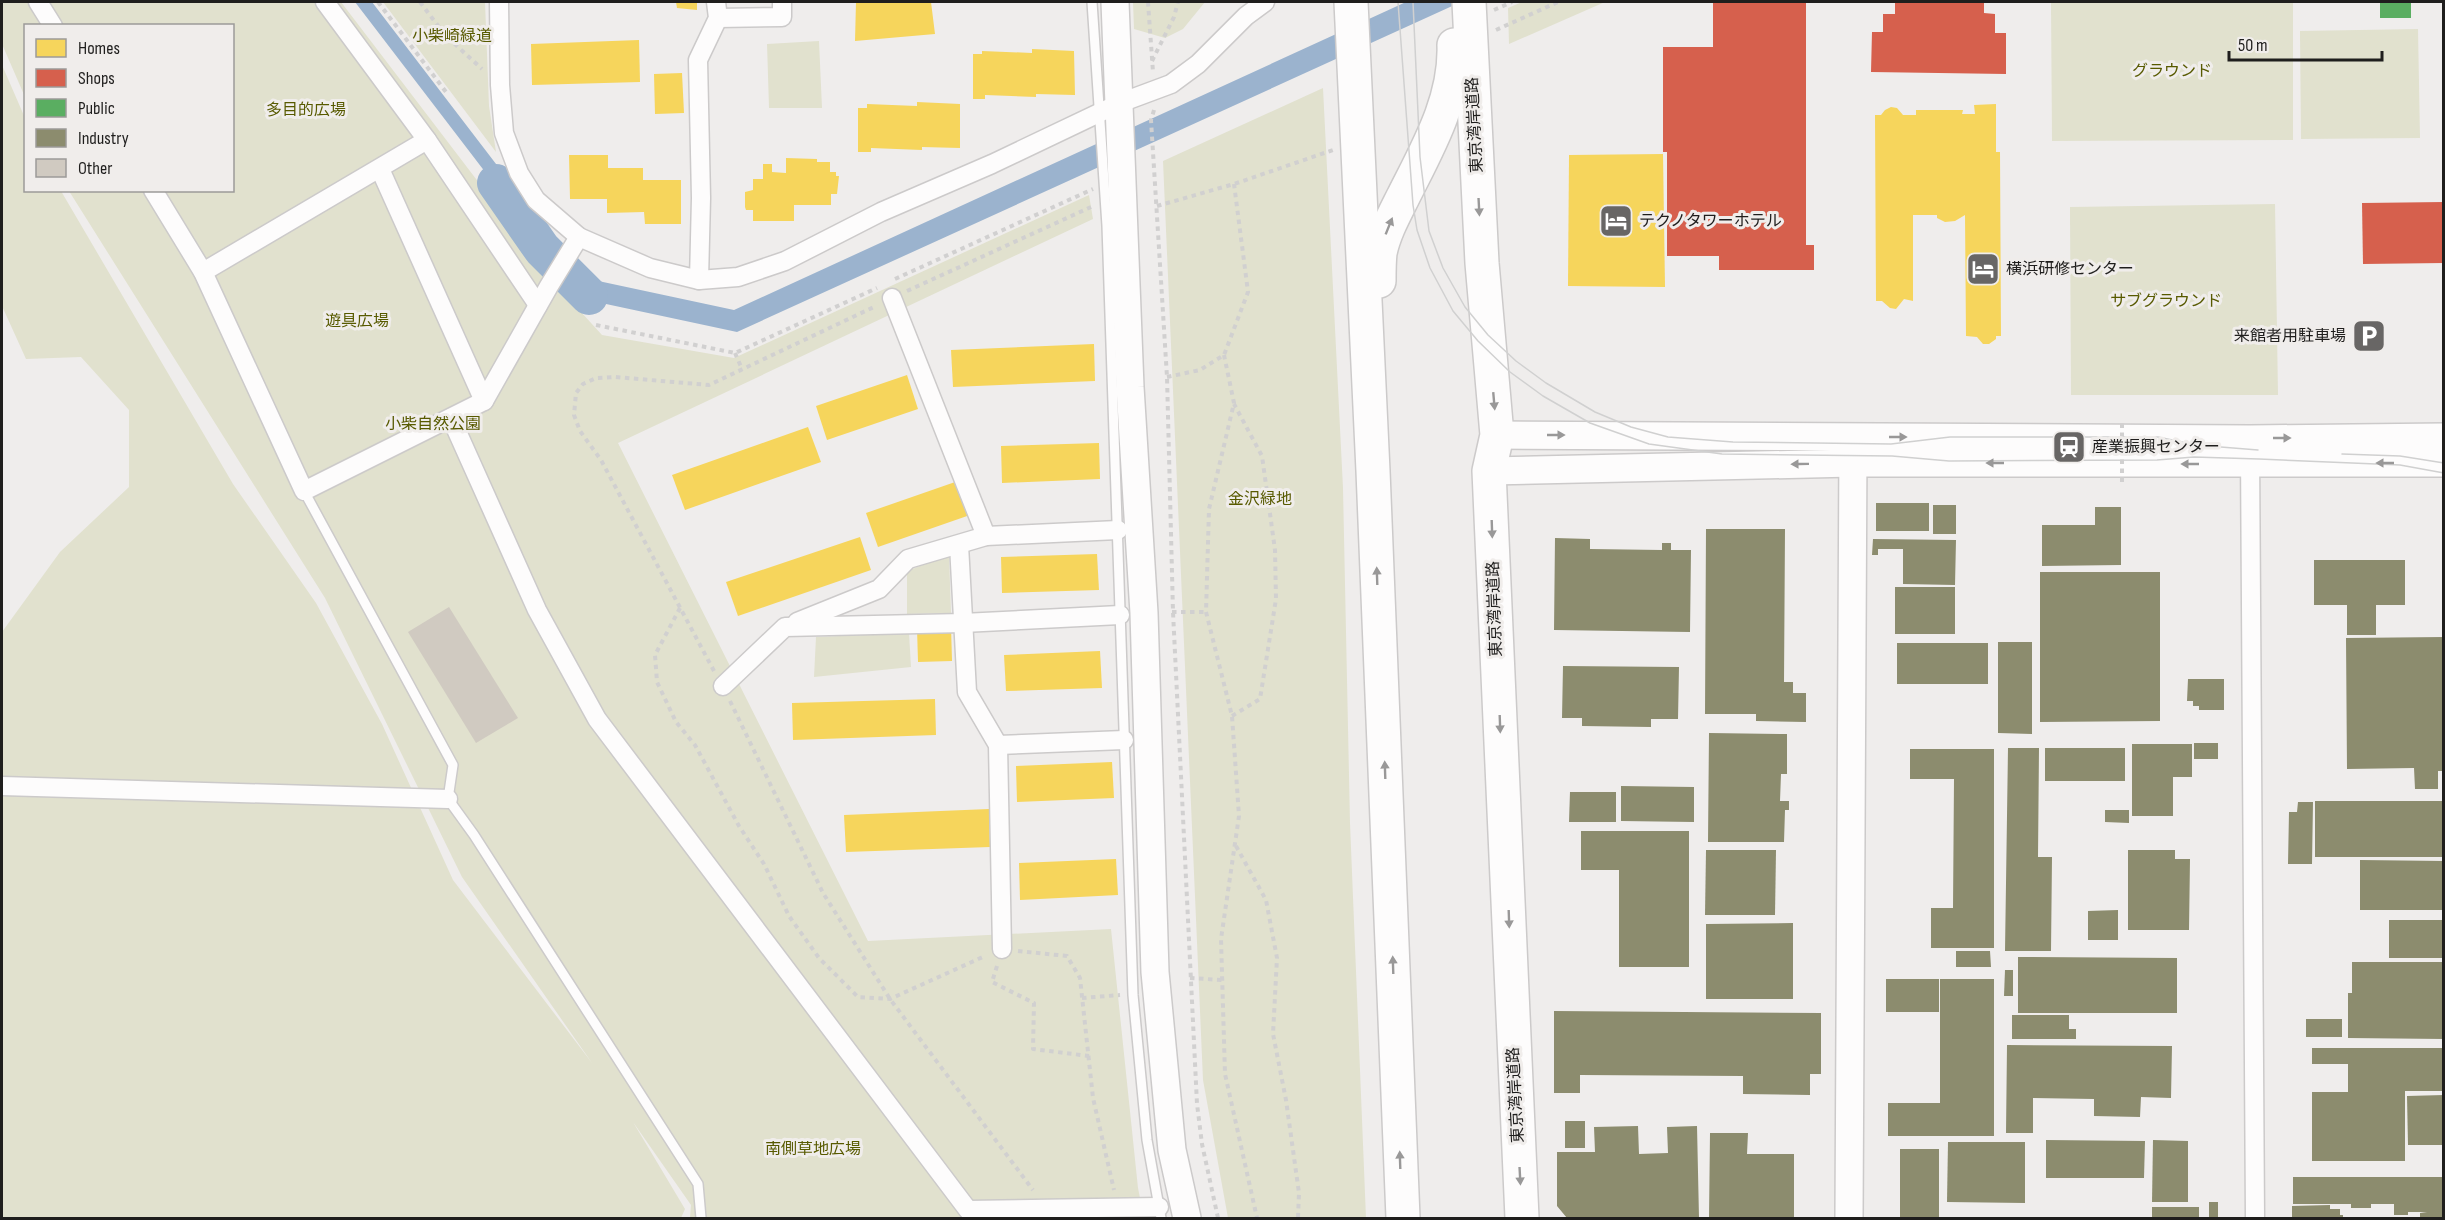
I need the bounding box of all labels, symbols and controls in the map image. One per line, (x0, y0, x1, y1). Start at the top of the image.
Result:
legend (24, 24, 234, 192)
scale bar (2229, 24, 2382, 62)
park label: 小柴崎緑道 (412, 27, 492, 46)
text: 50 m (2238, 35, 2268, 56)
text: Homes (78, 38, 120, 59)
park label: グラウンド (2132, 62, 2212, 81)
text: Shops (78, 68, 115, 89)
street label: 東京湾岸道路 (1463, 77, 1487, 173)
text: Public (78, 98, 115, 119)
park label: 多目的広場 (266, 101, 346, 120)
text: Industry (78, 128, 129, 149)
text: Other (78, 158, 112, 179)
one-way arrow (1475, 197, 1484, 216)
hotel icon: テクノタワーホテル (1598, 203, 1634, 239)
place label: テクノタワーホテル (1639, 212, 1782, 231)
one-way arrow (1385, 217, 1394, 235)
hotel icon: 横浜研修センター (1965, 251, 2001, 287)
place label: 横浜研修センター (2006, 260, 2134, 279)
park label: サブグラウンド (2110, 292, 2222, 311)
park label: 遊具広場 (325, 312, 389, 331)
parking icon: 来館者用駐車場 (2351, 318, 2387, 354)
place label: 来館者用駐車場 (2234, 327, 2346, 346)
one-way arrow (1489, 392, 1499, 411)
park label: 小柴自然公園 (385, 415, 481, 434)
station icon: 産業振興センター (2051, 429, 2087, 465)
one-way arrow (1546, 430, 1565, 440)
one-way arrow (1888, 432, 1907, 441)
one-way arrow (2272, 433, 2291, 443)
place label: 産業振興センター (2092, 438, 2220, 457)
one-way arrow (1986, 458, 2005, 468)
one-way arrow (2376, 458, 2395, 468)
one-way arrow (1791, 459, 1810, 469)
one-way arrow (2181, 459, 2200, 469)
park label: 金沢緑地 (1228, 490, 1292, 509)
one-way arrow (1487, 520, 1496, 539)
street label: 東京湾岸道路 (1484, 561, 1506, 657)
one-way arrow (1372, 566, 1382, 585)
one-way arrow (1496, 714, 1505, 733)
one-way arrow (1380, 761, 1389, 780)
one-way arrow (1504, 909, 1513, 928)
one-way arrow (1388, 956, 1397, 975)
street label: 東京湾岸道路 (1504, 1047, 1528, 1143)
park label: 南側草地広場 (765, 1140, 861, 1159)
one-way arrow (1396, 1151, 1405, 1170)
one-way arrow (1516, 1167, 1525, 1186)

